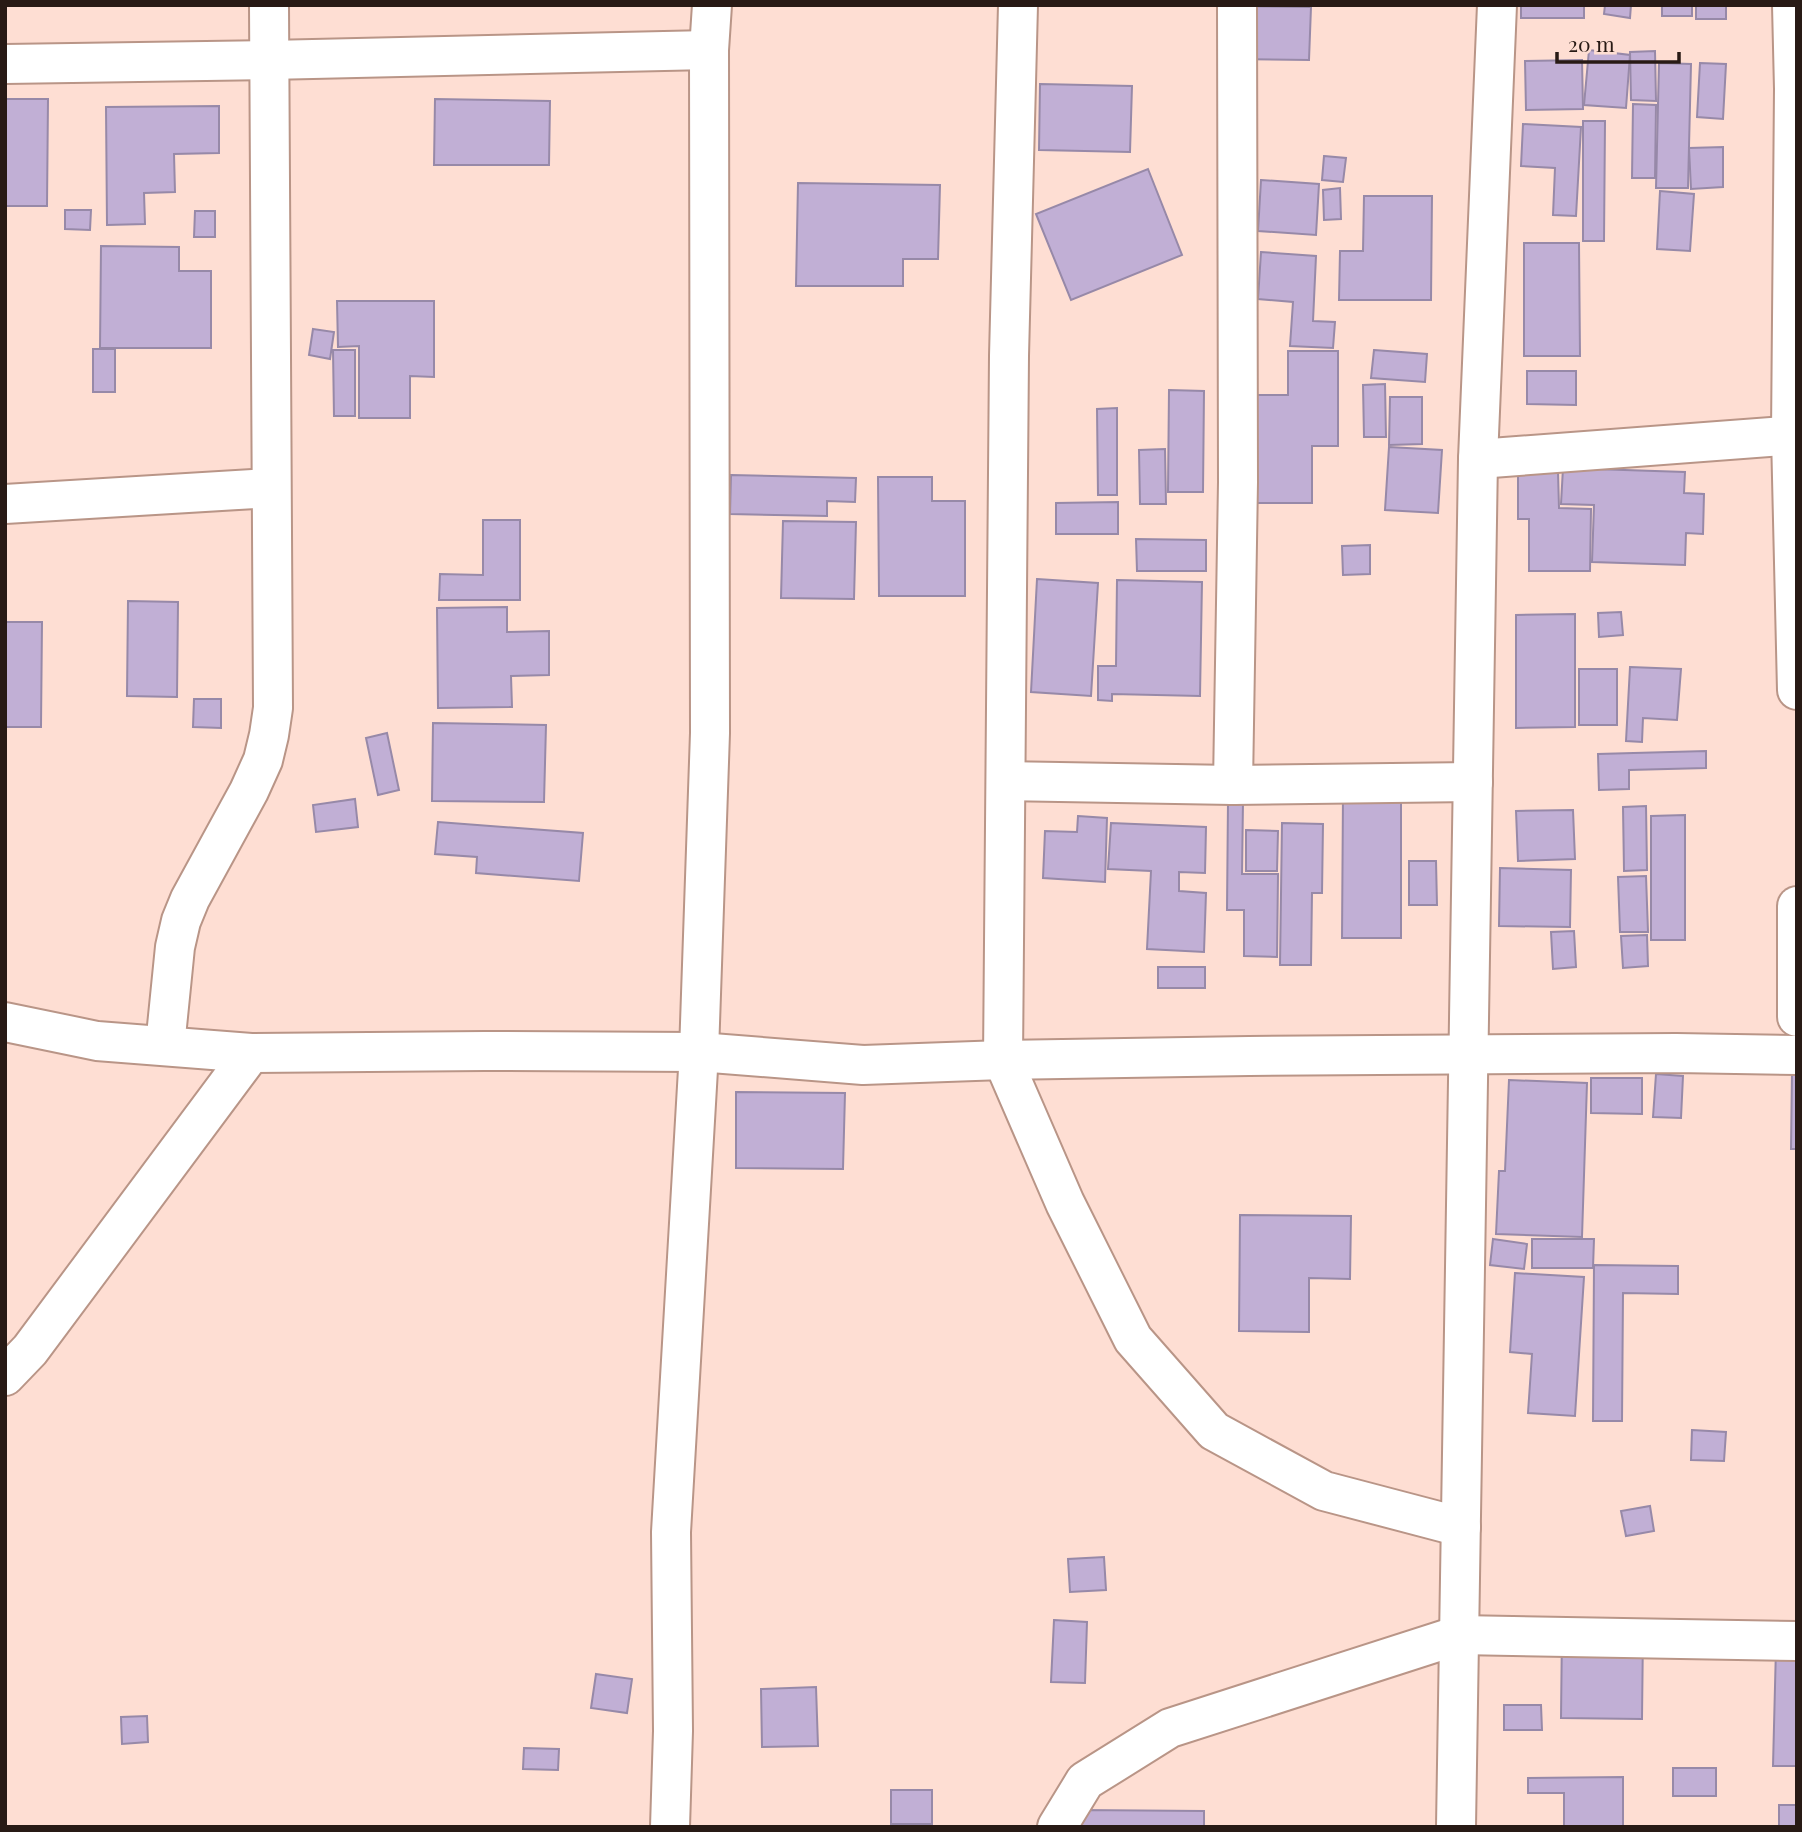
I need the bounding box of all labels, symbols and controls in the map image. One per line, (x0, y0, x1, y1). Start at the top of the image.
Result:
scale bar (1557, 21, 1680, 65)
text: 20 m (1568, 29, 1615, 57)

